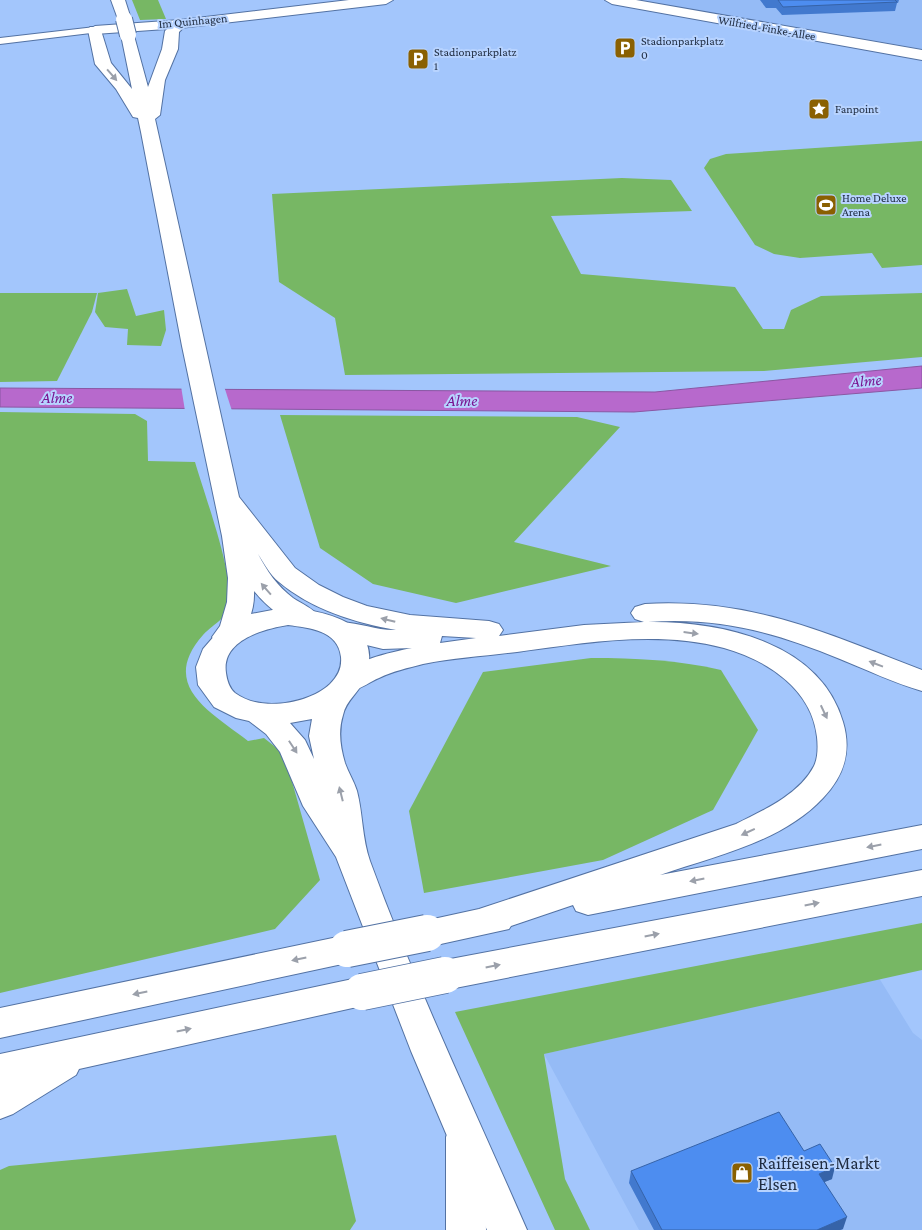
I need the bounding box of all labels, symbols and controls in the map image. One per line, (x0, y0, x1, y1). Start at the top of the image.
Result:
street label: Im Quinhagen (158, 11, 229, 31)
street label: Wilfried-Finke-Allee (717, 13, 817, 43)
place label: Stadionparkplatz 0 (641, 34, 724, 62)
parking icon: Stadionparkplatz 0 (613, 36, 637, 60)
place label: Stadionparkplatz 1 (434, 45, 517, 73)
parking icon: Stadionparkplatz 1 (406, 47, 430, 71)
one-way arrow (106, 68, 118, 80)
place icon: Fanpoint (807, 97, 831, 121)
place label: Fanpoint (835, 102, 879, 116)
place label: Home Deluxe Arena (842, 191, 907, 219)
sports icon: Home Deluxe Arena (814, 193, 838, 217)
water label: Alme (849, 371, 882, 390)
water label: Alme (41, 389, 72, 406)
water label: Alme (446, 392, 477, 409)
one-way arrow (260, 583, 272, 595)
one-way arrow (381, 616, 396, 624)
one-way arrow (683, 629, 699, 637)
one-way arrow (869, 660, 884, 667)
one-way arrow (820, 704, 829, 719)
one-way arrow (288, 740, 298, 754)
one-way arrow (337, 786, 345, 801)
one-way arrow (741, 828, 755, 836)
one-way arrow (866, 842, 882, 850)
one-way arrow (689, 877, 705, 885)
one-way arrow (804, 900, 820, 908)
one-way arrow (645, 931, 660, 939)
one-way arrow (291, 956, 307, 964)
one-way arrow (485, 962, 501, 970)
one-way arrow (133, 989, 148, 997)
one-way arrow (177, 1026, 192, 1034)
place label: Raiffeisen-Markt Elsen (758, 1153, 880, 1194)
shop icon: Raiffeisen-Markt Elsen (730, 1161, 754, 1185)

